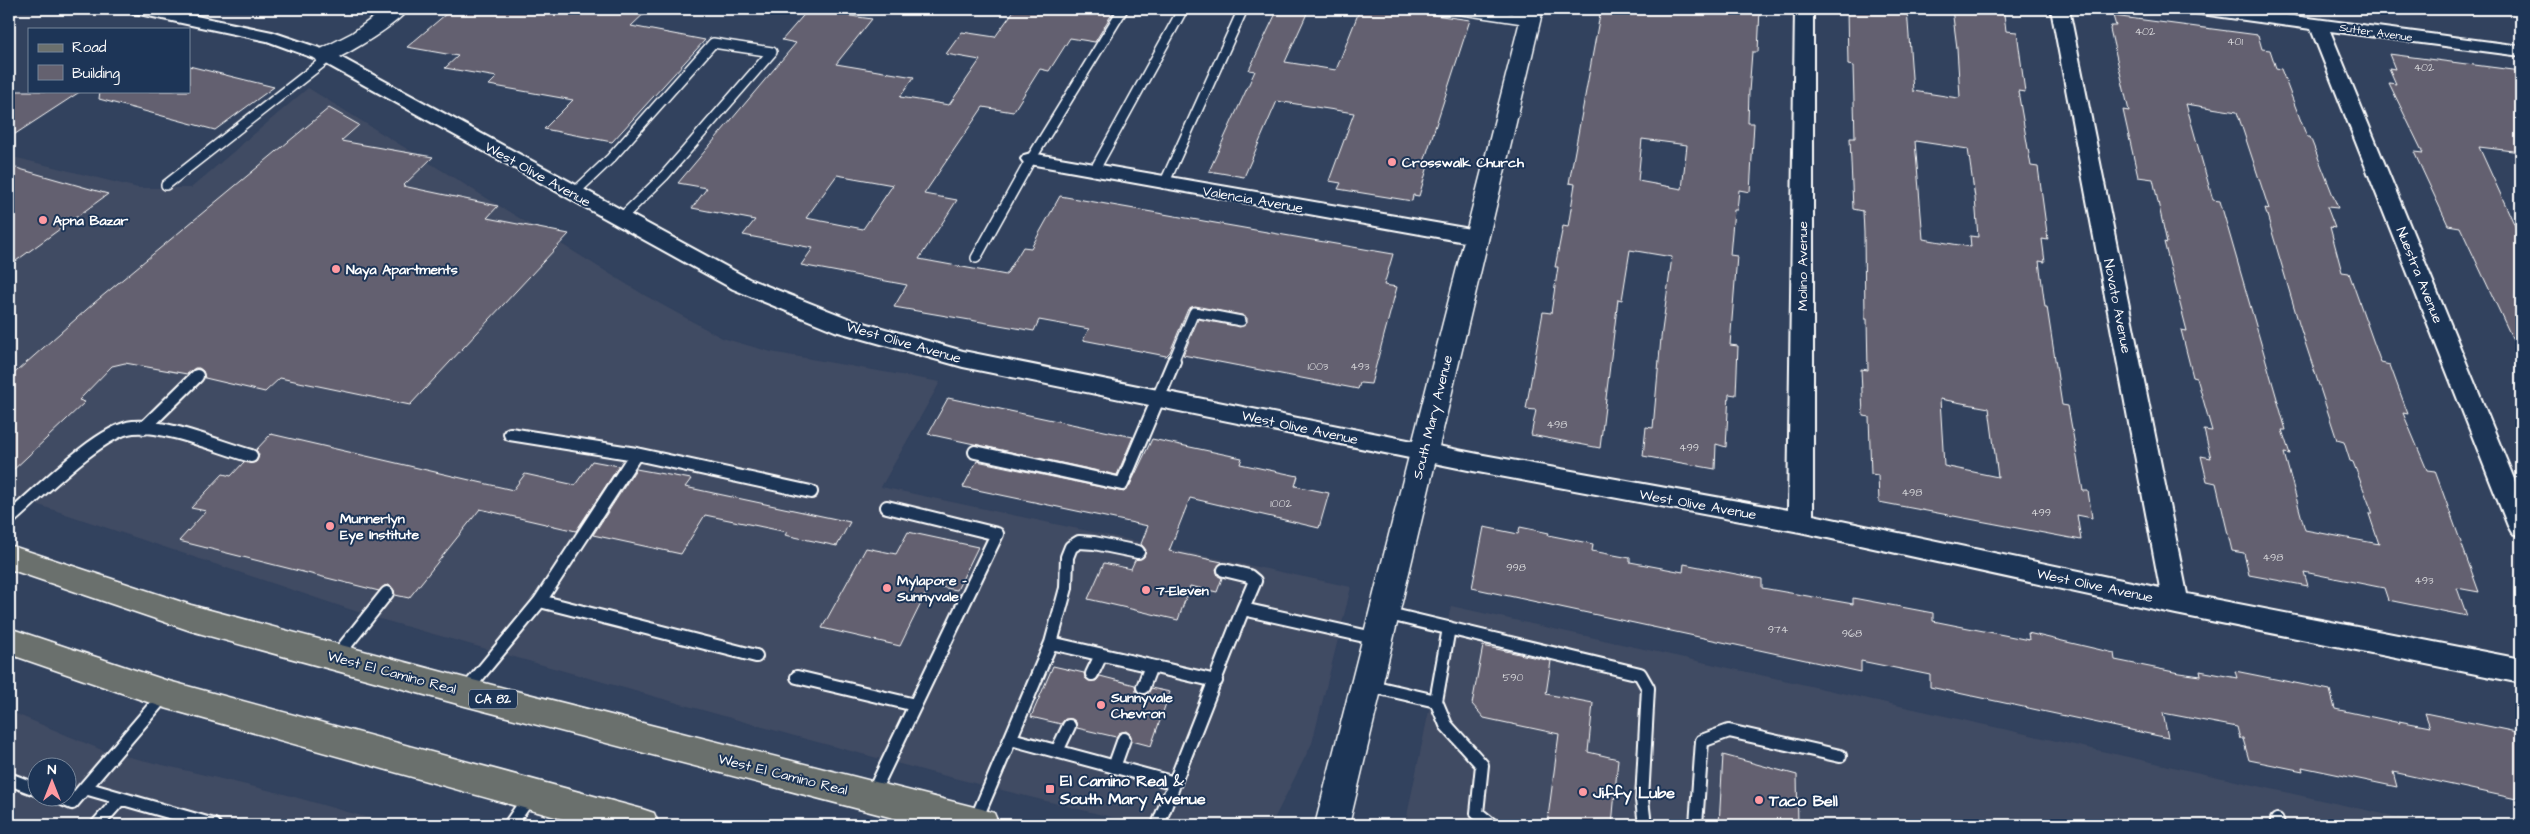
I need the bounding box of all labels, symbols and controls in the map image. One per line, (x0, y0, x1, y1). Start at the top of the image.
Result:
street label: Sutter Avenue (2338, 20, 2414, 45)
house number: 402 (2135, 24, 2156, 39)
legend (28, 28, 190, 92)
house number: 401 (2227, 34, 2244, 49)
text: Road (72, 37, 107, 58)
house number: 402 (2414, 60, 2435, 75)
text: Building (72, 63, 120, 85)
street label: West Olive Avenue (481, 137, 595, 213)
place label: Crosswalk Church (1402, 153, 1525, 173)
marker: Crosswalk Church (1386, 156, 1398, 168)
street label: Valencia Avenue (1201, 181, 1305, 219)
place label: Apna Bazar (53, 211, 129, 231)
marker: Apna Bazar (37, 214, 49, 226)
street label: Molino Avenue (1793, 221, 1813, 311)
street label: Nuestra Avenue (2391, 224, 2448, 327)
street label: Novato Avenue (2098, 257, 2136, 355)
place label: Naya Apartments (346, 260, 458, 280)
marker: Naya Apartments (330, 263, 342, 275)
street label: West Olive Avenue (844, 317, 964, 369)
street label: South Mary Avenue (1408, 353, 1458, 481)
house number: 1003 (1308, 359, 1329, 374)
house number: 493 (1350, 359, 1370, 374)
street label: West Olive Avenue (1240, 406, 1360, 450)
house number: 498 (1547, 417, 1567, 432)
house number: 499 (1679, 440, 1699, 455)
street label: West Olive Avenue (1638, 485, 1758, 525)
house number: 498 (1902, 485, 1922, 500)
house number: 1002 (1270, 496, 1292, 511)
house number: 499 (2031, 505, 2051, 520)
place label: Munnerlyn Eye Institute (340, 509, 420, 545)
marker: Munnerlyn Eye Institute (324, 520, 336, 532)
house number: 498 (2263, 550, 2283, 565)
house number: 998 (1506, 560, 1526, 575)
street label: West Olive Avenue (2035, 564, 2155, 608)
place label: Mylapore - Sunnyvale (896, 571, 967, 607)
house number: 493 (2414, 573, 2434, 588)
place label: 7-Eleven (1155, 581, 1209, 601)
marker: Mylapore - Sunnyvale (881, 582, 893, 594)
marker: 7-Eleven (1140, 584, 1152, 596)
house number: 974 (1768, 622, 1789, 637)
house number: 968 (1842, 626, 1862, 641)
street label: West El Camino Real (325, 646, 458, 700)
house number: 590 (1503, 670, 1524, 685)
place label: Sunnyvale Chevron (1110, 688, 1173, 724)
road number: CA 82 (469, 690, 517, 709)
marker: Sunnyvale Chevron (1095, 699, 1107, 711)
street label: West El Camino Real (716, 749, 849, 801)
north arrow (28, 756, 78, 806)
text: N (48, 760, 57, 780)
place label: El Camino Real & South Mary Avenue (1059, 770, 1206, 811)
place label: Jiffy Lube (1592, 782, 1675, 805)
marker: El Camino Real & South Mary Avenue (1044, 783, 1056, 795)
marker: Jiffy Lube (1577, 786, 1589, 798)
place label: Taco Bell (1768, 790, 1838, 812)
marker: Taco Bell (1753, 794, 1765, 806)

